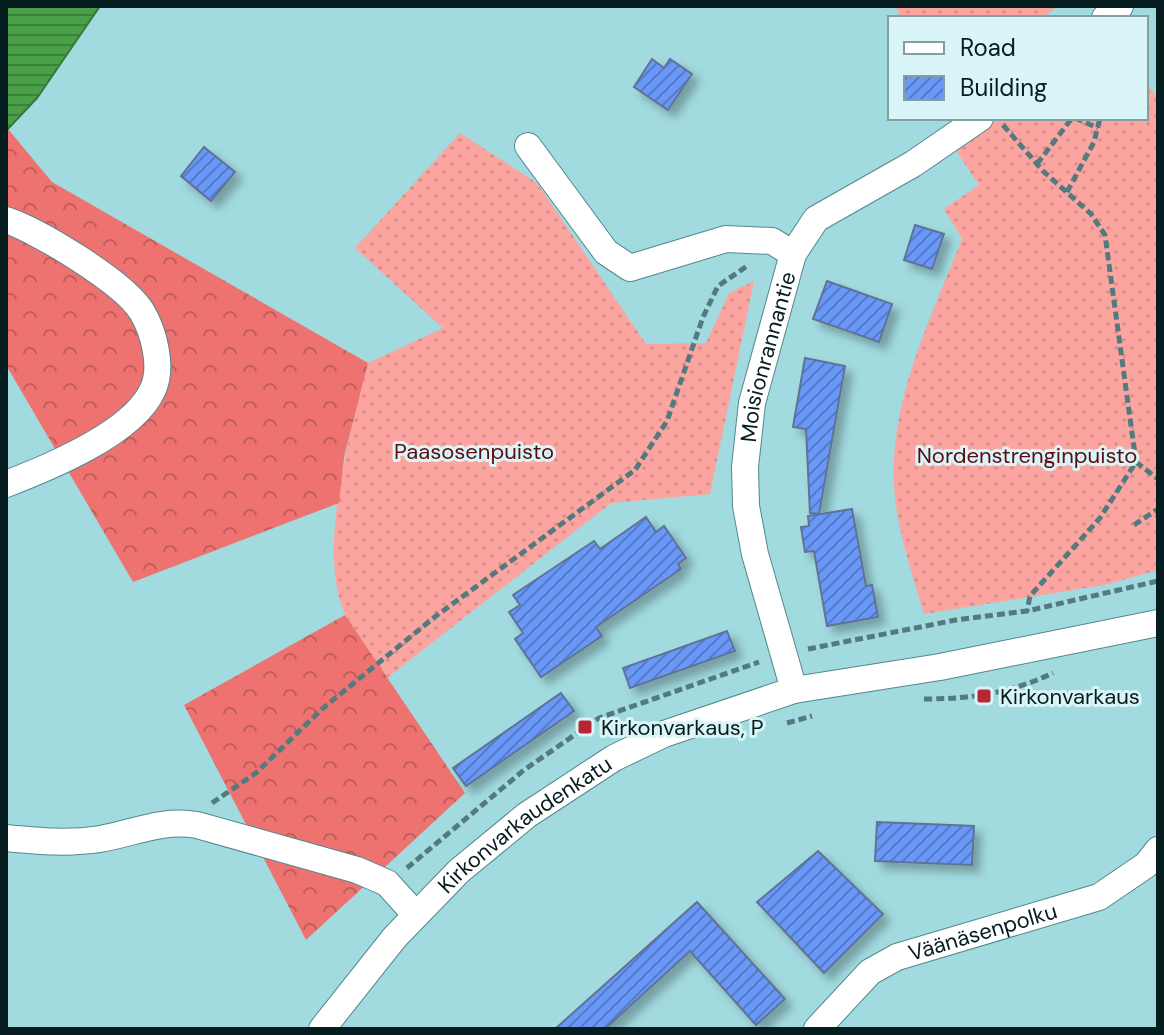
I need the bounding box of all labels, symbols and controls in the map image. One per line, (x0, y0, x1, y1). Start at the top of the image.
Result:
legend (888, 16, 1148, 120)
text: Road (960, 32, 1016, 63)
text: Building (960, 72, 1047, 103)
street label: Moisionrannantie (734, 268, 803, 444)
park label: Paasosenpuisto (394, 437, 554, 466)
park label: Nordenstrenginpuisto (917, 441, 1137, 470)
place label: Kirkonvarkaus (1000, 682, 1140, 711)
marker: Kirkonvarkaus (975, 687, 993, 705)
place label: Kirkonvarkaus, P (601, 713, 763, 742)
marker: Kirkonvarkaus, P (576, 718, 594, 736)
street label: Kirkonvarkaudenkatu (431, 749, 617, 900)
street label: Väänäsenpolku (905, 896, 1061, 968)

